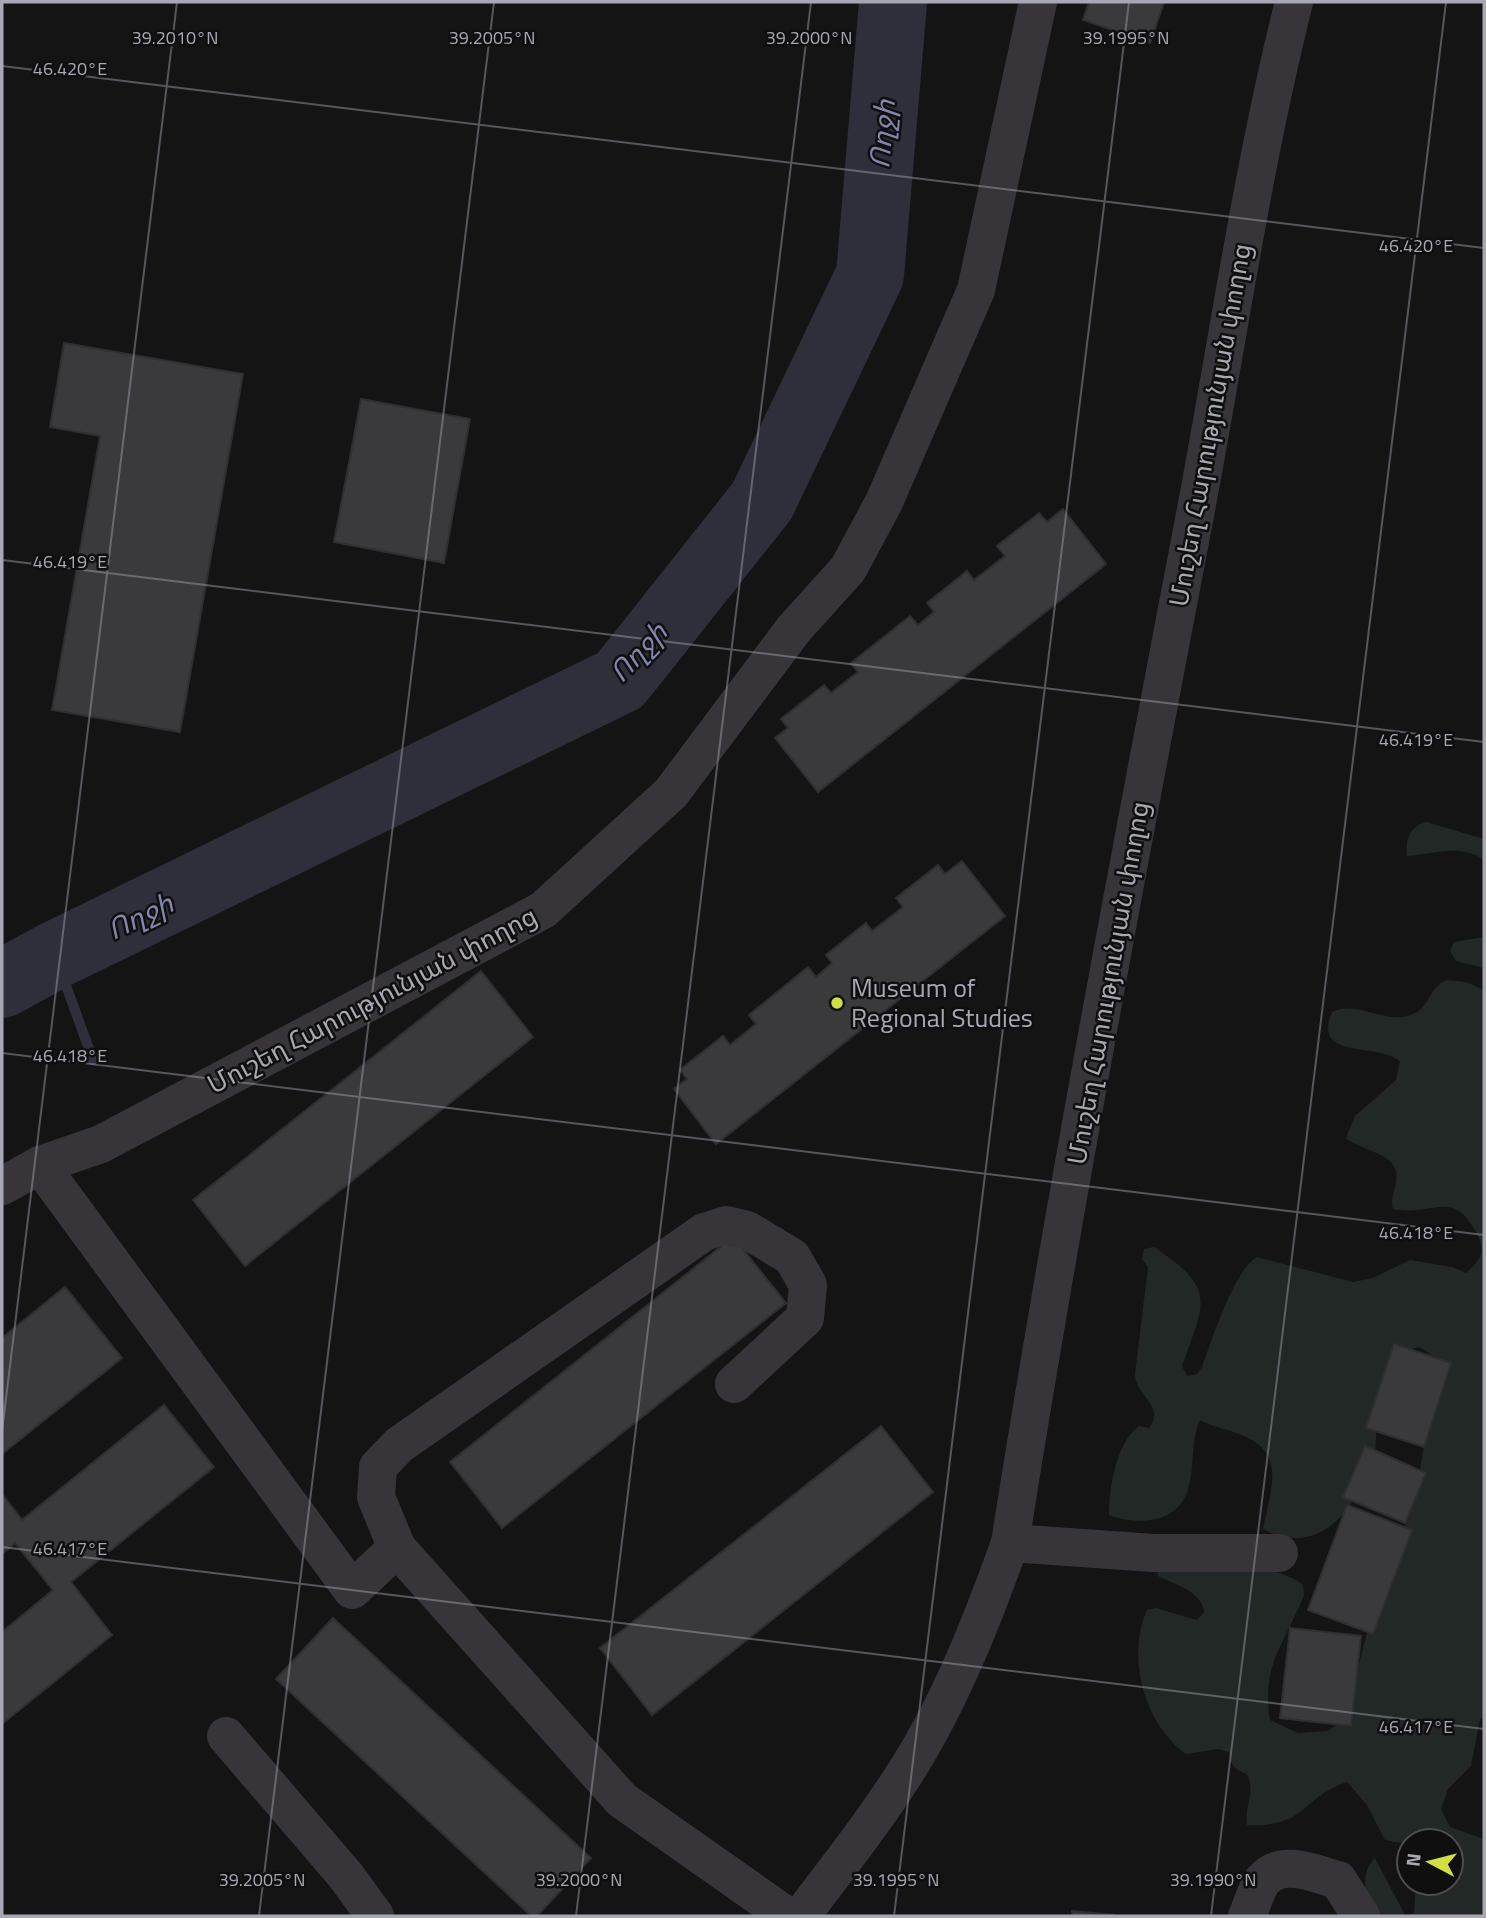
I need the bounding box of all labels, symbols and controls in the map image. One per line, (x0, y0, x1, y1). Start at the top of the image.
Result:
text: 39.2010°N (132, 24, 218, 51)
text: 39.2005°N (449, 24, 535, 51)
text: 39.2000°N (766, 24, 852, 51)
text: 39.1995°N (1083, 24, 1169, 51)
text: 46.420°E (33, 55, 107, 82)
water label: Ողջի (857, 96, 906, 170)
text: 46.420°E (1379, 232, 1453, 259)
street label: Մուշեղ Հարությունյան փողոց (1158, 240, 1261, 610)
text: 46.419°E (33, 548, 107, 575)
water label: Ողջի (598, 611, 678, 692)
text: 46.419°E (1379, 726, 1453, 753)
street label: Մուշեղ Հարությունյան փողոց (1056, 798, 1159, 1168)
water label: Ողջի (99, 881, 181, 950)
street label: Մուշեղ Հարությունյան փողոց (200, 896, 544, 1103)
place label: Museum of Regional Studies (851, 968, 1033, 1037)
marker: Museum of Regional Studies (829, 995, 845, 1011)
text: 46.418°E (33, 1042, 107, 1069)
text: 46.418°E (1379, 1219, 1453, 1246)
text: 46.417°E (33, 1535, 107, 1562)
text: 46.417°E (1379, 1713, 1453, 1740)
north arrow (1395, 1827, 1465, 1897)
text: N (1397, 1852, 1428, 1868)
text: 39.2005°N (219, 1866, 305, 1893)
text: 39.2000°N (536, 1866, 622, 1893)
text: 39.1995°N (853, 1866, 939, 1893)
text: 39.1990°N (1170, 1866, 1256, 1893)

